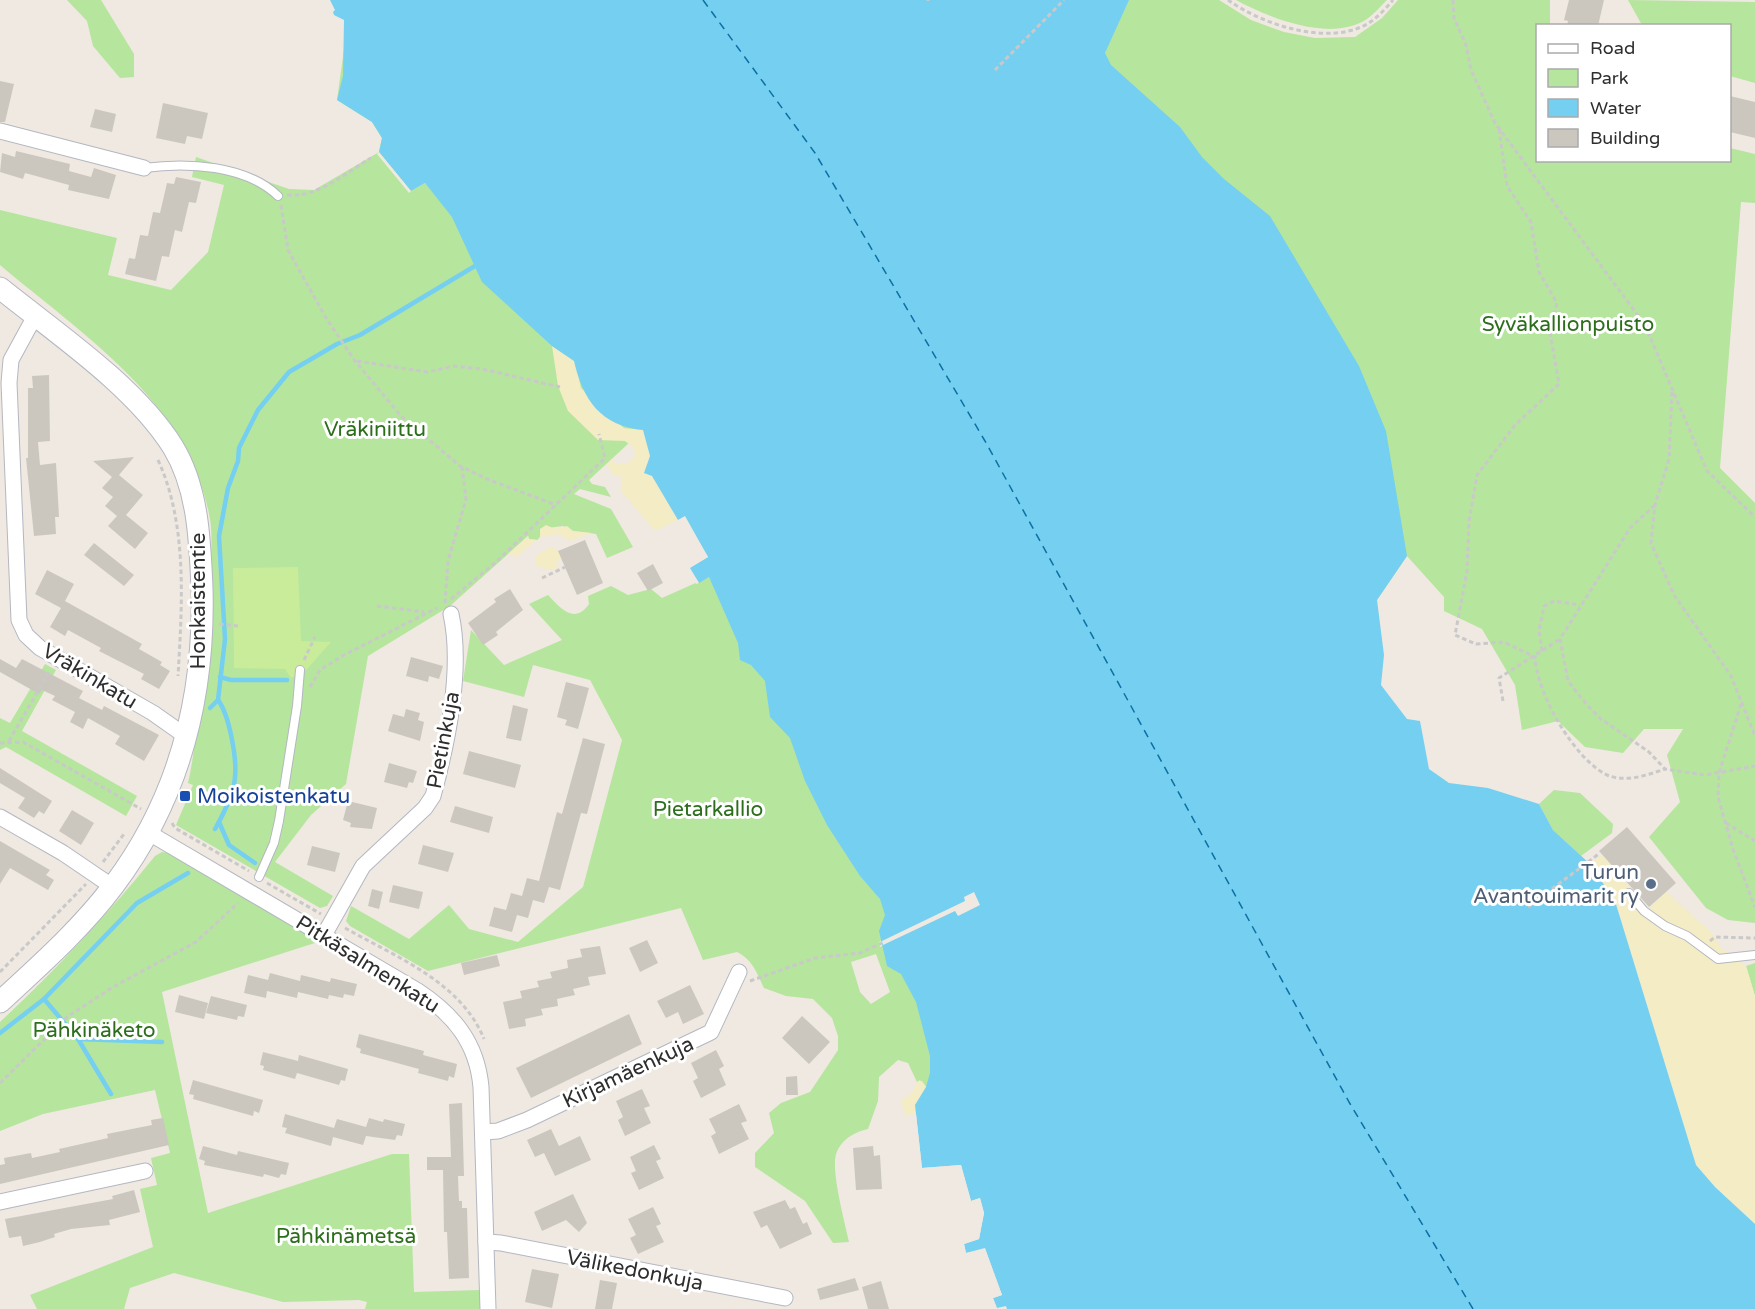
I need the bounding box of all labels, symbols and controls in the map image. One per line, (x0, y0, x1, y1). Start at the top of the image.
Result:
legend (1536, 24, 1731, 162)
text: Road (1590, 37, 1635, 59)
text: Park (1590, 67, 1629, 89)
text: Water (1590, 97, 1641, 119)
text: Building (1590, 127, 1660, 149)
park label: Syväkallionpuisto (1482, 312, 1654, 337)
park label: Vräkiniittu (324, 417, 426, 442)
street label: Honkaistentie (186, 532, 211, 669)
street label: Vräkinkatu (38, 638, 142, 715)
street label: Pietinkuja (422, 689, 465, 791)
place label: Moikoistenkatu (197, 784, 350, 809)
marker: Moikoistenkatu (178, 789, 192, 803)
park label: Pietarkallio (653, 797, 763, 822)
place label: Turun Avantouimarit ry (1473, 860, 1639, 909)
marker: Turun Avantouimarit ry (1644, 877, 1658, 891)
street label: Pitkäsalmenkatu (291, 910, 444, 1019)
park label: Pähkinäketo (32, 1018, 156, 1043)
street label: Kirjamäenkuja (559, 1031, 698, 1114)
park label: Pähkinämetsä (276, 1224, 416, 1249)
street label: Välikedonkuja (564, 1245, 706, 1296)

